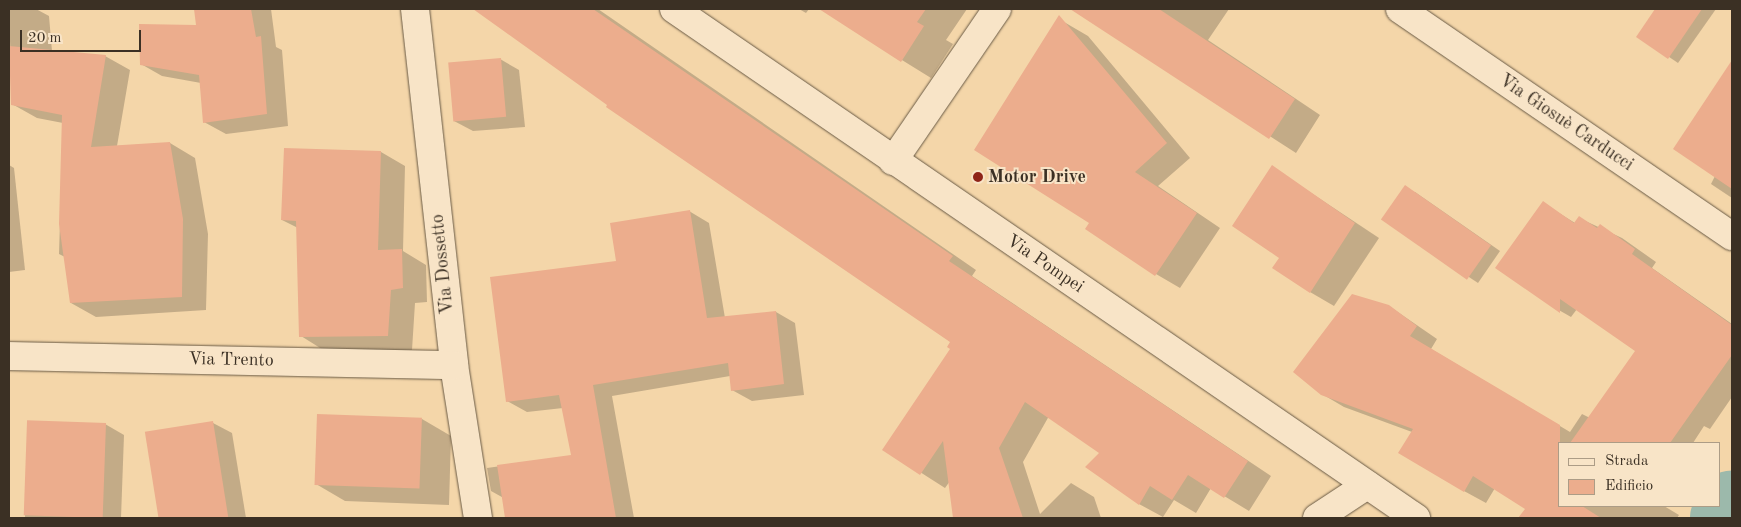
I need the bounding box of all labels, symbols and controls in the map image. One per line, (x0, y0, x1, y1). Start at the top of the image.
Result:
scale bar (22, 20, 144, 52)
text: 20 m (28, 31, 62, 46)
street label: Via Giosuè Carducci (1495, 70, 1637, 176)
place label: Motor Drive (988, 166, 1086, 188)
marker: Motor Drive (972, 171, 984, 183)
street label: Via Dossetto (427, 213, 459, 315)
street label: Via Pompei (1002, 230, 1088, 298)
street label: Via Trento (188, 348, 274, 372)
legend (1558, 442, 1721, 507)
text: Strada (1605, 454, 1648, 469)
text: Edificio (1605, 479, 1653, 494)

